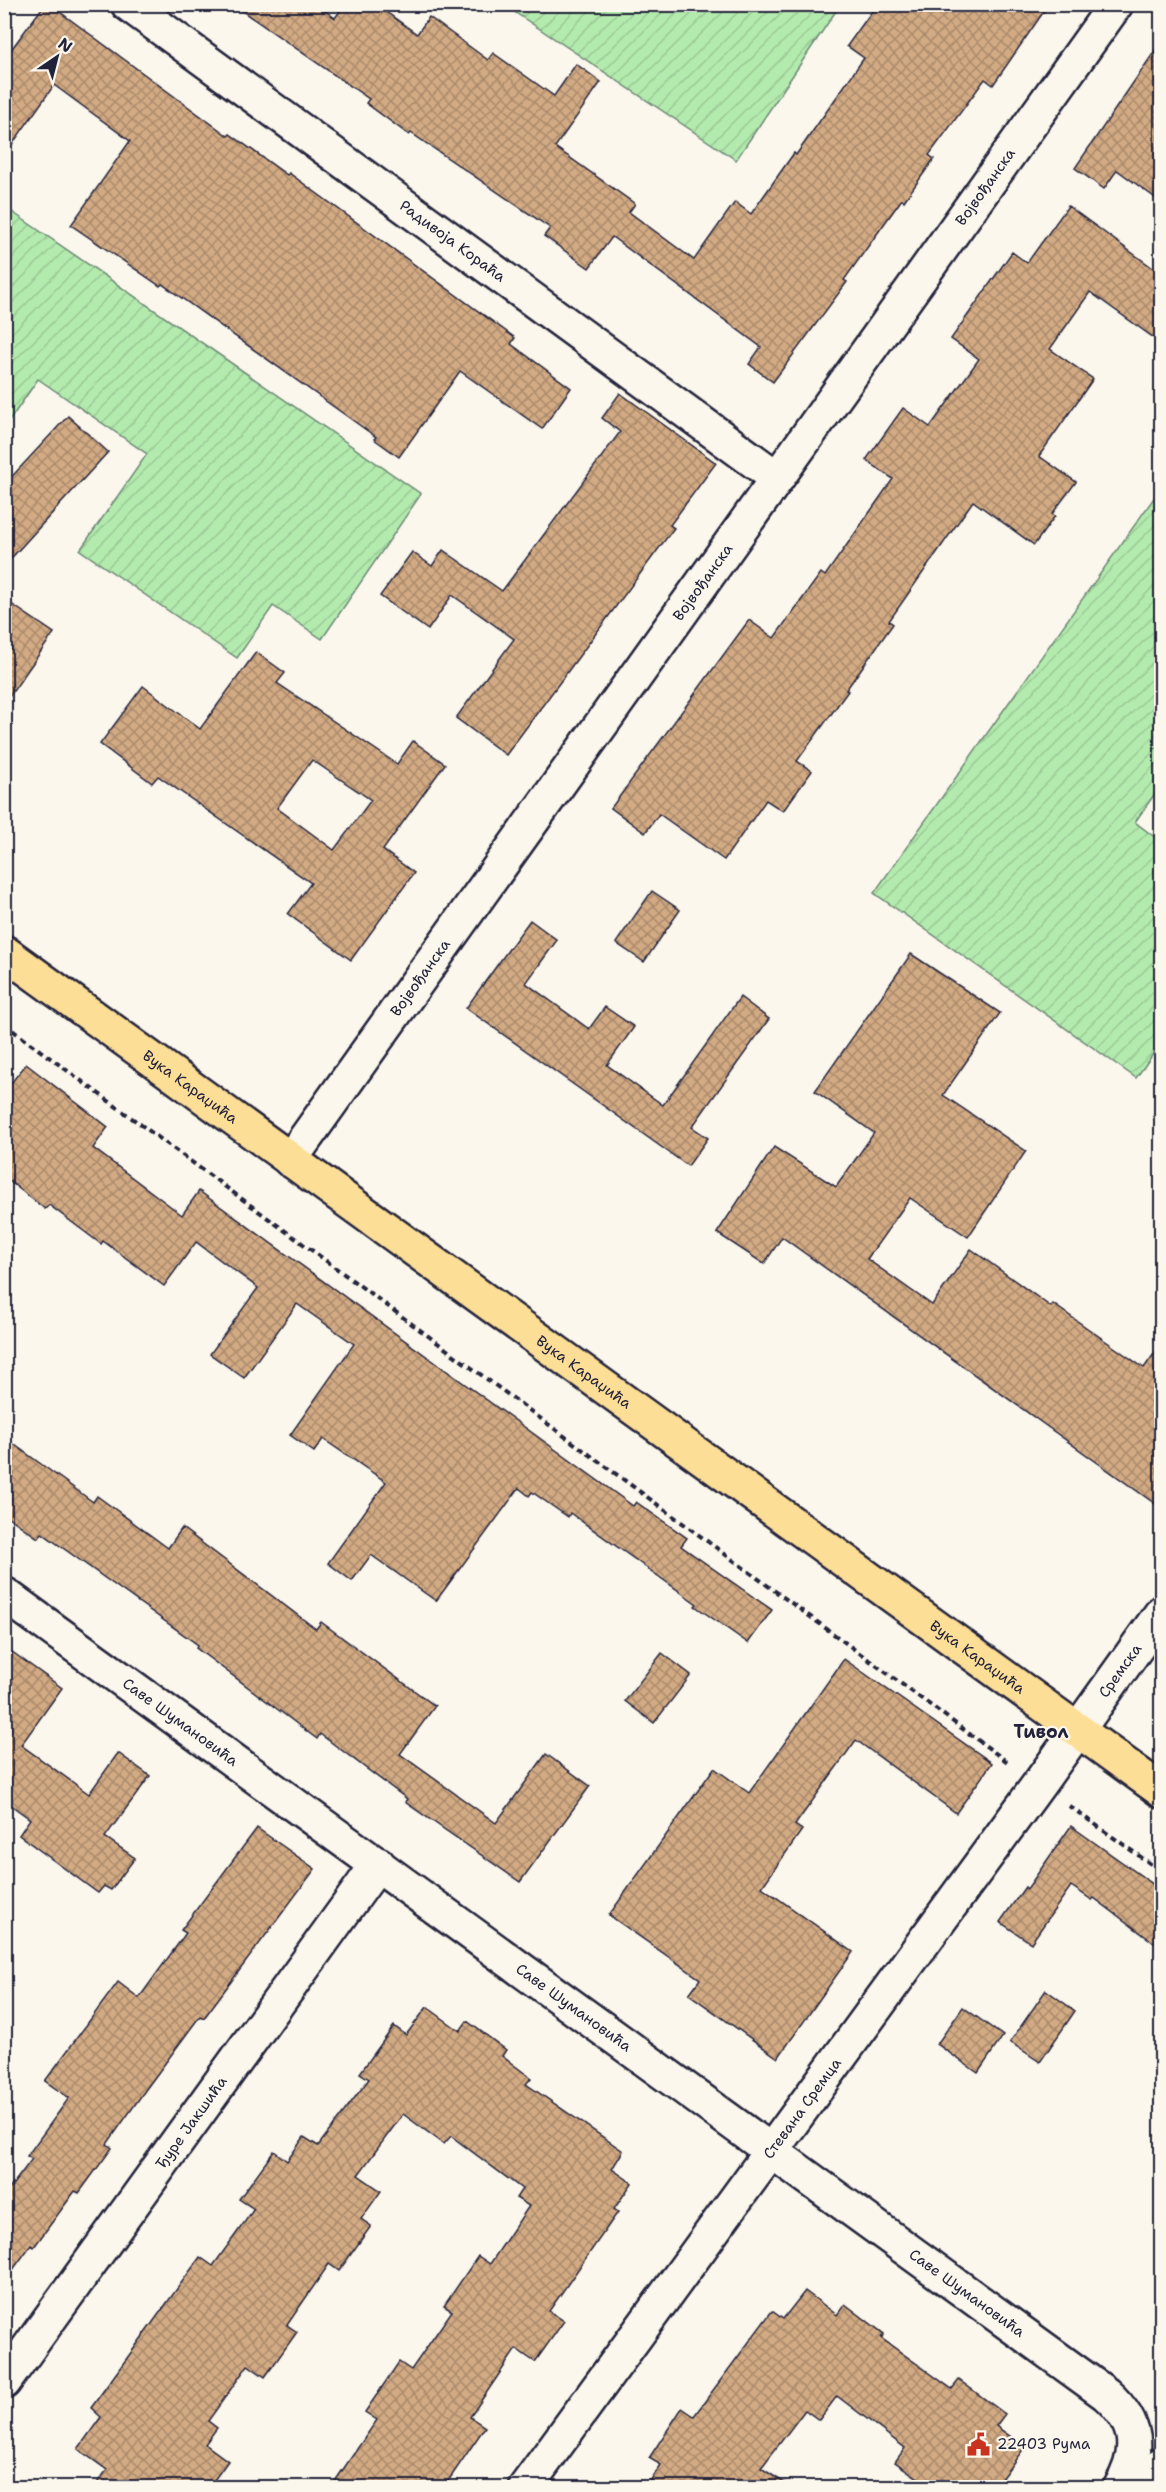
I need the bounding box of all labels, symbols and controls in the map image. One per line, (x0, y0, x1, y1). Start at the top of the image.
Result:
north arrow (27, 27, 87, 87)
text: N (54, 33, 77, 57)
street label: Војвођанска (951, 144, 1020, 230)
street label: Радивоја Кораћа (396, 196, 510, 287)
street label: Војвођанска (668, 539, 738, 625)
street label: Војвођанска (386, 935, 455, 1020)
street label: Вука Караџића (139, 1046, 242, 1129)
street label: Вука Караџића (532, 1331, 636, 1414)
street label: Вука Караџића (926, 1616, 1030, 1699)
street label: Сремска (1094, 1639, 1147, 1702)
street label: Саве Шумановића (119, 1673, 243, 1771)
district label: Тивол (1014, 1720, 1069, 1744)
street label: Саве Шумановића (512, 1959, 636, 2057)
street label: Стевана Сремца (759, 2053, 846, 2163)
street label: Ђуре Јакшића (151, 2072, 232, 2173)
street label: Саве Шумановића (905, 2244, 1029, 2342)
public building icon: 22403 Рума (966, 2431, 992, 2457)
place label: 22403 Рума (997, 2434, 1091, 2454)

